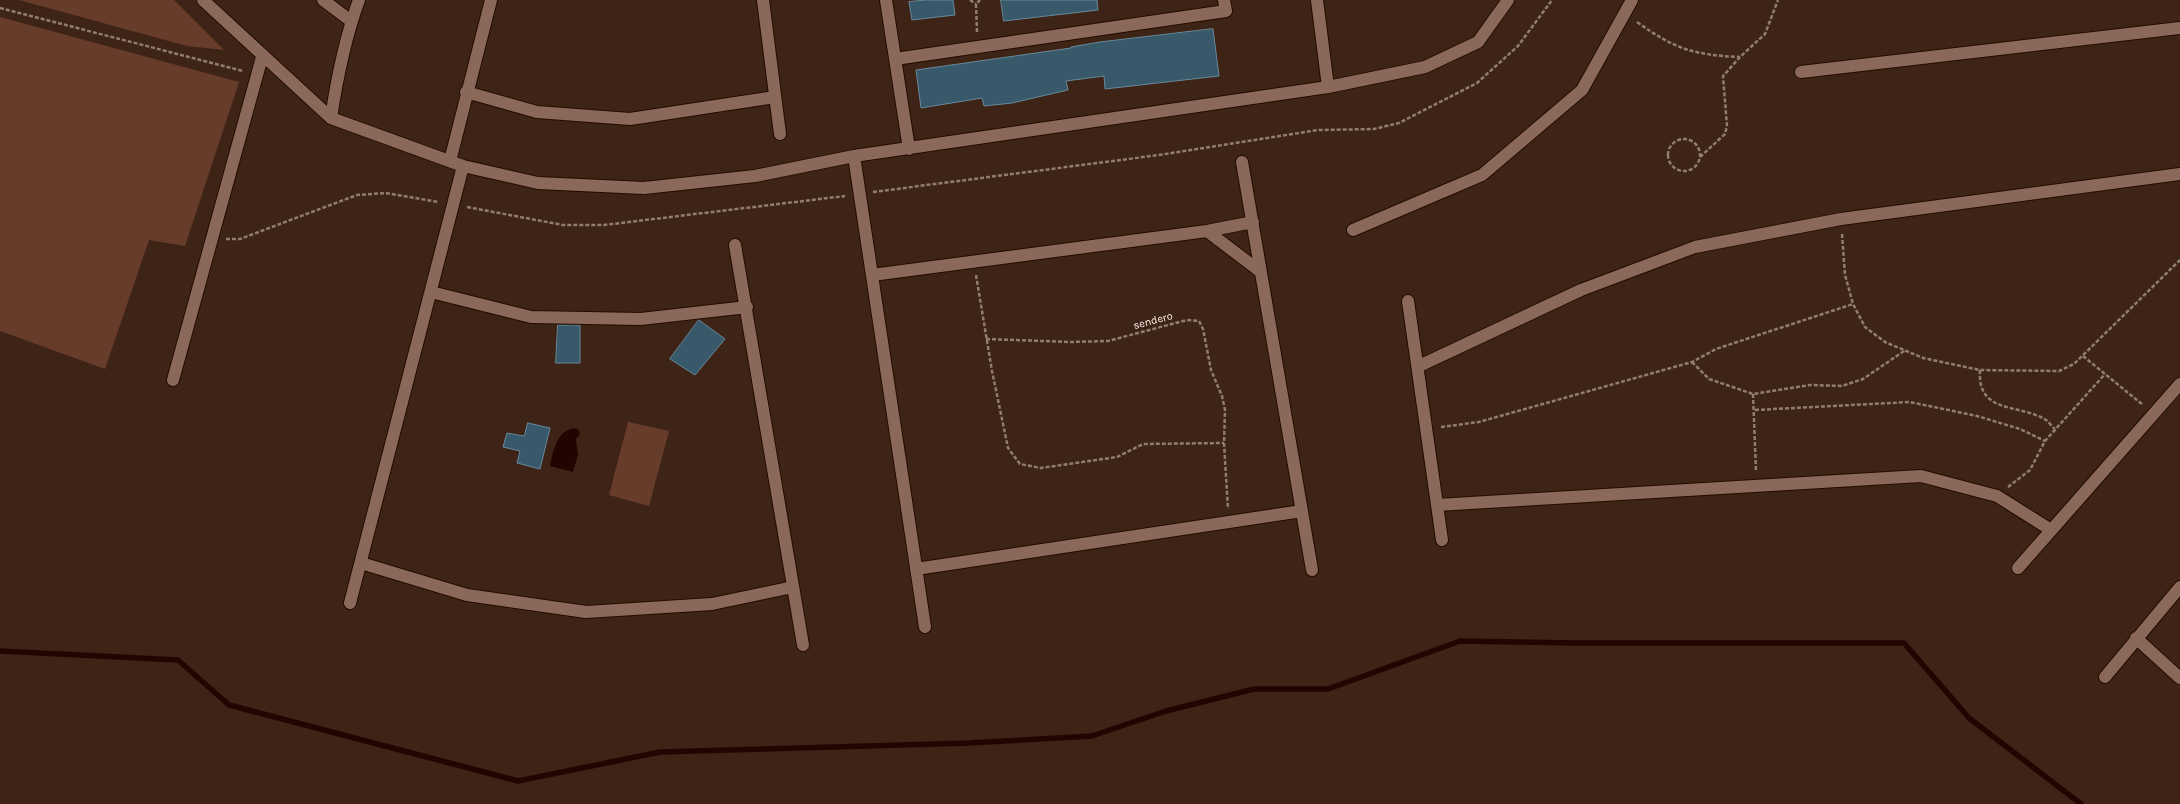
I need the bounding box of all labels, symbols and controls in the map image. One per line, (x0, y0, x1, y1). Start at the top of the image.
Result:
street label: sendero (1132, 309, 1174, 333)

